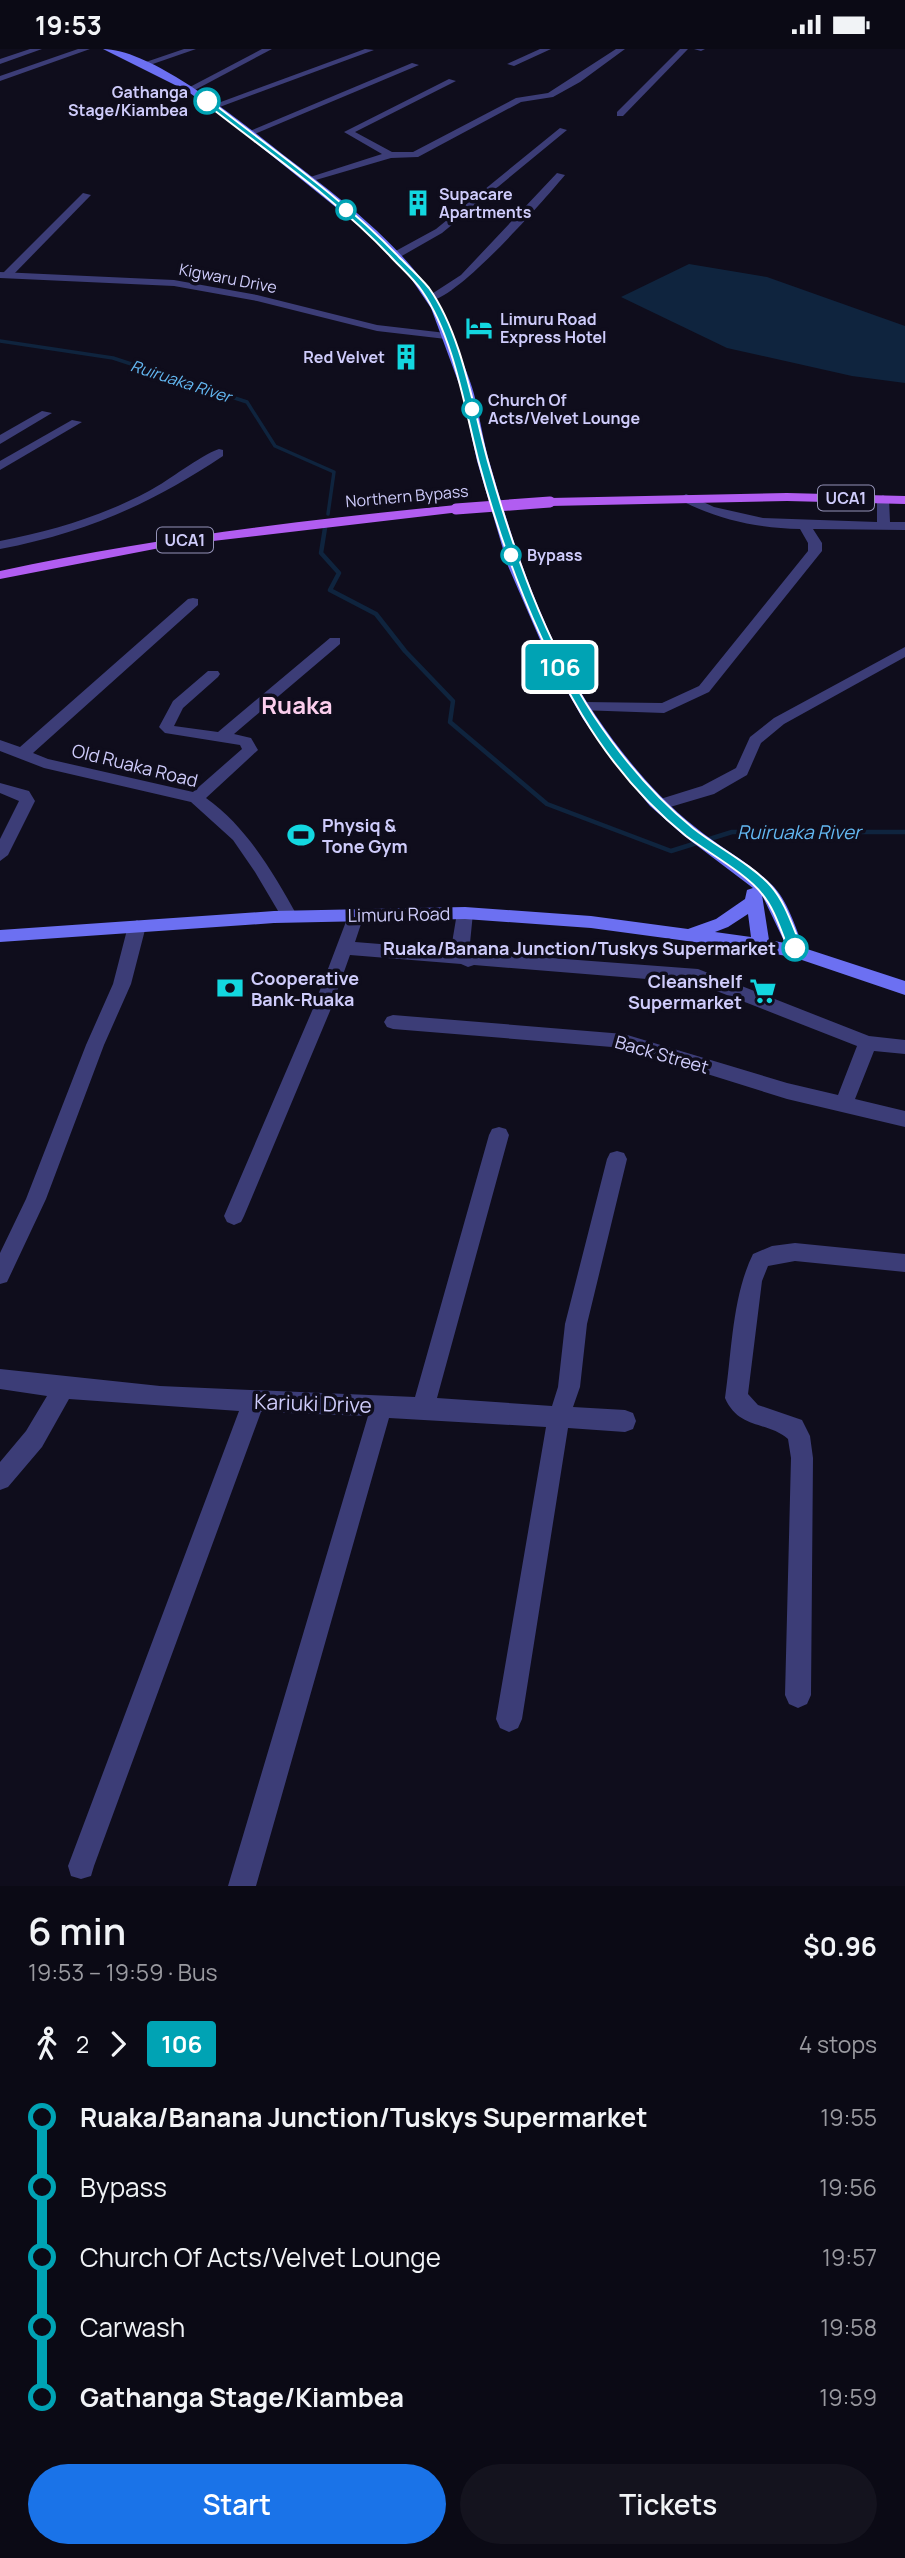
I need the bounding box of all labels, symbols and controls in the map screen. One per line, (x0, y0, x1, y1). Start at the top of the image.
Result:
text: 19:53 (35, 7, 102, 43)
place label: Gathanga Stage/Kiambea (68, 81, 188, 121)
marker: Gathanga Stage/Kiambea (194, 88, 220, 114)
place label: Supacare Apartments (439, 183, 532, 223)
building icon: Supacare Apartments (403, 188, 433, 218)
unlabelled marker (336, 200, 356, 220)
street label: Kigwaru Drive (177, 258, 279, 298)
place label: Limuru Road Express Hotel (500, 308, 607, 348)
hotel icon: Limuru Road Express Hotel (464, 313, 494, 343)
building icon: Red Velvet (391, 342, 421, 372)
place label: Red Velvet (303, 346, 385, 368)
water label: Ruiruaka River (128, 354, 236, 408)
place label: Church Of Acts/Velvet Lounge (488, 389, 640, 429)
marker: Church Of Acts/Velvet Lounge (462, 399, 482, 419)
street label: Northern Bypass (345, 480, 469, 512)
road number: UCA1 (818, 485, 874, 511)
road number: UCA1 (157, 527, 213, 553)
place label: Bypass (527, 544, 583, 566)
marker: Bypass (501, 545, 521, 565)
line badge: 106 (520, 644, 600, 690)
text: 106 (539, 650, 581, 683)
district label: Ruaka (261, 688, 333, 721)
street label: Old Ruaka Road (70, 738, 200, 792)
place label: Physiq & Tone Gym (322, 813, 408, 858)
water label: Ruiruaka River (737, 819, 863, 845)
sports icon: Physiq & Tone Gym (286, 820, 316, 850)
street label: Limuru Road (347, 901, 451, 927)
marker: Ruaka/Banana Junction/Tuskys Supermarket (782, 935, 808, 961)
place label: Ruaka/Banana Junction/Tuskys Supermarket (383, 936, 776, 960)
place label: Cooperative Bank-Ruaka (251, 966, 359, 1011)
place label: Cleanshelf Supermarket (628, 969, 742, 1014)
bank icon: Cooperative Bank-Ruaka (215, 973, 245, 1003)
supermarket icon: Cleanshelf Supermarket (748, 976, 778, 1006)
street label: Back Street (612, 1029, 712, 1079)
street label: Kariuki Drive (254, 1387, 372, 1419)
text: 6 min (28, 1904, 126, 1956)
text: $0.96 (803, 1928, 877, 1964)
text: 19:53 – 19:59 · Bus (28, 1956, 218, 1988)
icon: walk (28, 2025, 66, 2063)
icon: forward (99, 2025, 137, 2063)
text: 106 (161, 2027, 202, 2060)
text: 2 (76, 2028, 89, 2060)
text: 4 stops (799, 2028, 877, 2060)
text: Ruaka/Banana Junction/Tuskys Supermarket (80, 2099, 648, 2135)
text: 19:55 (820, 2101, 877, 2133)
text: Bypass (80, 2169, 167, 2205)
text: 19:56 (819, 2171, 877, 2203)
text: Church Of Acts/Velvet Lounge (80, 2239, 441, 2275)
text: 19:57 (822, 2241, 877, 2273)
text: Carwash (80, 2309, 185, 2345)
text: 19:58 (820, 2311, 877, 2343)
text: Gathanga Stage/Kiambea (80, 2379, 404, 2415)
text: 19:59 (819, 2381, 877, 2413)
button: Start (28, 2464, 446, 2544)
button: Tickets (460, 2464, 877, 2544)

